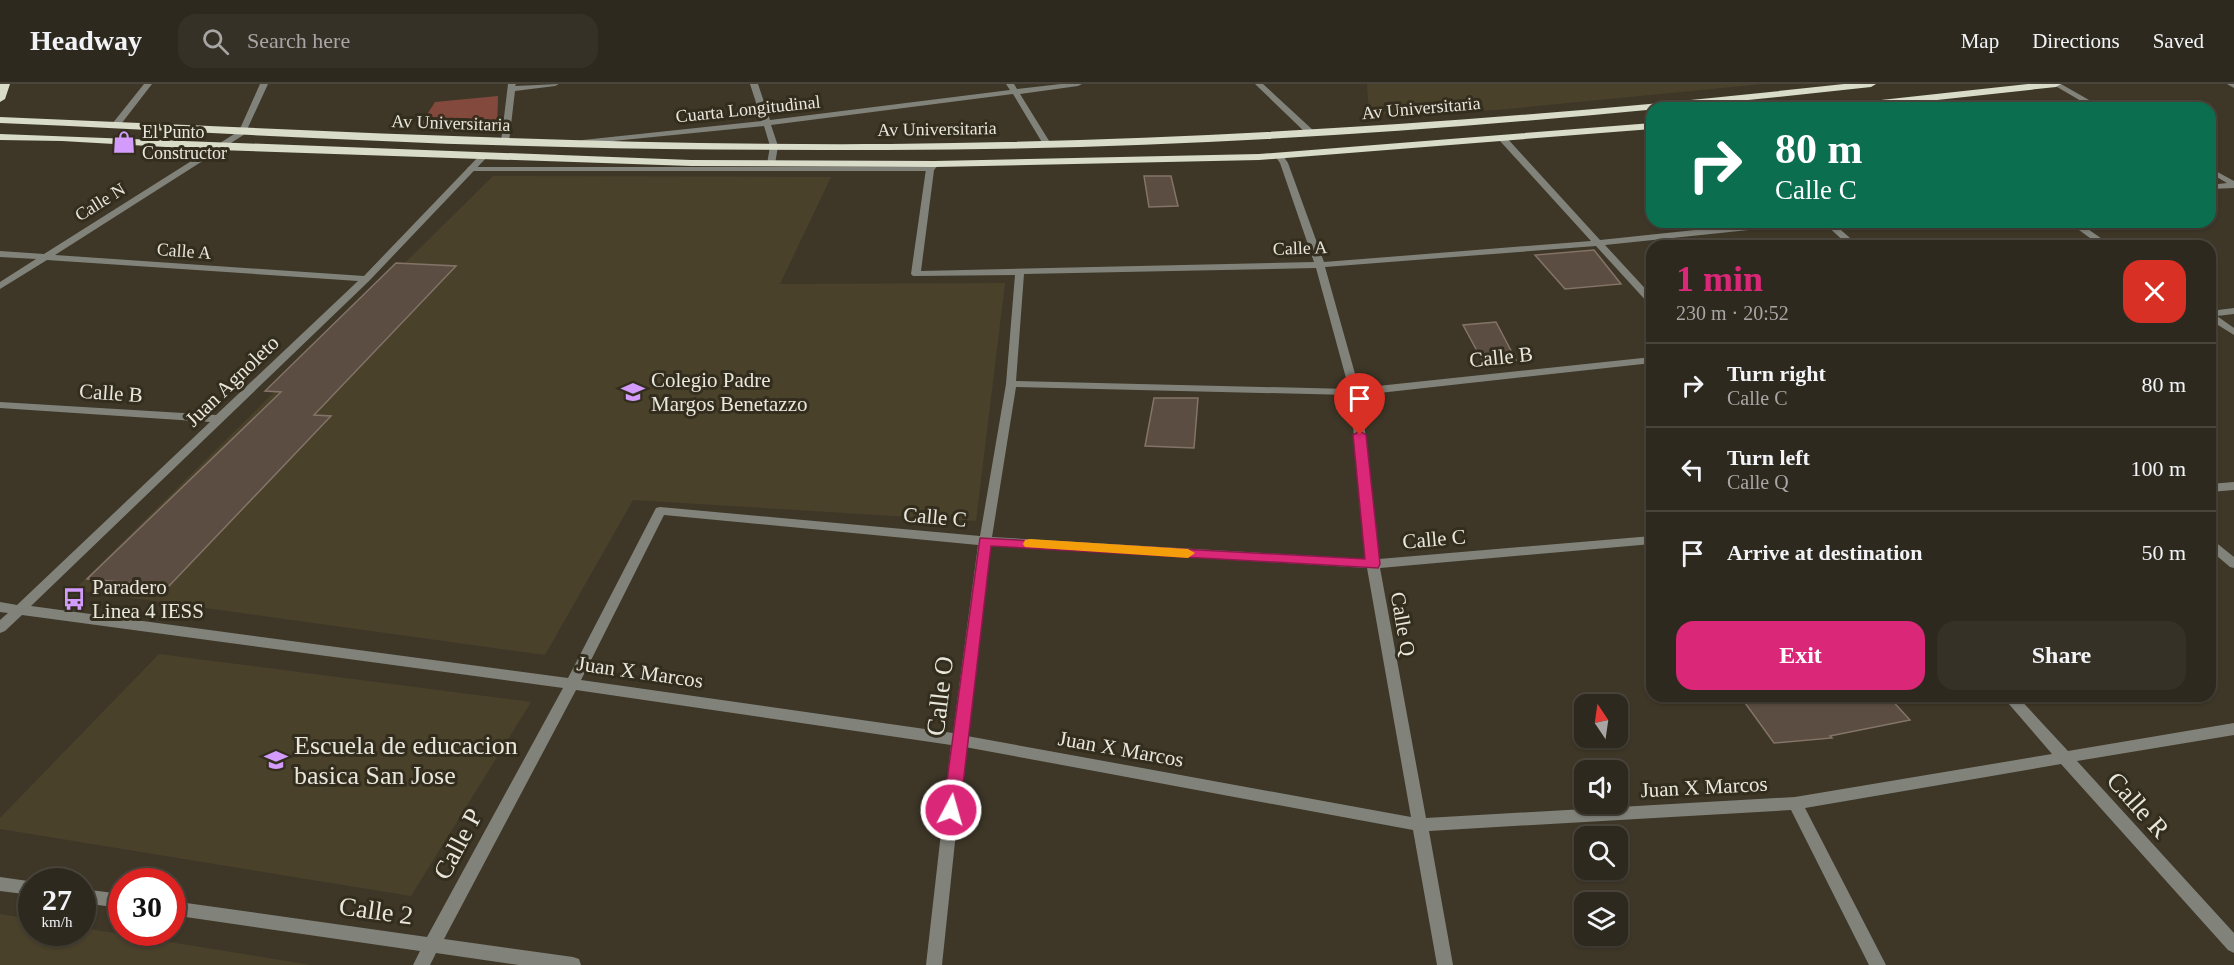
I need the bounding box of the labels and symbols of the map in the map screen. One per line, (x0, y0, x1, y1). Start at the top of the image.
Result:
street label: Cuarta Longitudinal (675, 91, 821, 127)
street label: Av Universitaria (1361, 93, 1481, 123)
street label: Av Universitaria (391, 111, 511, 135)
street label: Av Universitaria (877, 118, 997, 140)
place label: El Punto Constructor (142, 122, 227, 163)
shop icon: El Punto Constructor (111, 129, 137, 155)
street label: Calle N (71, 179, 129, 225)
street label: Calle A (1272, 237, 1328, 259)
street label: Calle A (156, 239, 212, 263)
street label: Juan Agnoleto (180, 330, 284, 432)
street label: Calle B (1468, 342, 1534, 372)
place label: Colegio Padre Margos Benetazzo (651, 368, 807, 416)
pin (1334, 373, 1385, 435)
street label: Calle B (78, 379, 144, 407)
school or university icon: Colegio Padre Margos Benetazzo (620, 379, 646, 405)
street label: Calle C (902, 502, 968, 532)
street label: Calle C (1401, 524, 1467, 554)
place label: Paradero Linea 4 IESS (92, 575, 204, 623)
bus stop icon: Paradero Linea 4 IESS (61, 586, 87, 612)
street label: Calle Q (1386, 590, 1420, 658)
street label: Juan X Marcos (575, 651, 705, 693)
street label: Calle O (921, 654, 959, 738)
north arrow (1574, 694, 1628, 748)
street label: Juan X Marcos (1056, 726, 1186, 772)
place label: Escuela de educacion basica San Jose (294, 731, 518, 790)
school or university icon: Escuela de educacion basica San Jose (263, 747, 289, 773)
street label: Calle R (2101, 766, 2176, 844)
street label: Juan X Marcos (1640, 772, 1768, 802)
position arrow (919, 778, 983, 842)
street label: Calle P (427, 804, 489, 884)
speed limit sign: 30 (108, 868, 186, 946)
street label: Calle 2 (337, 891, 415, 931)

